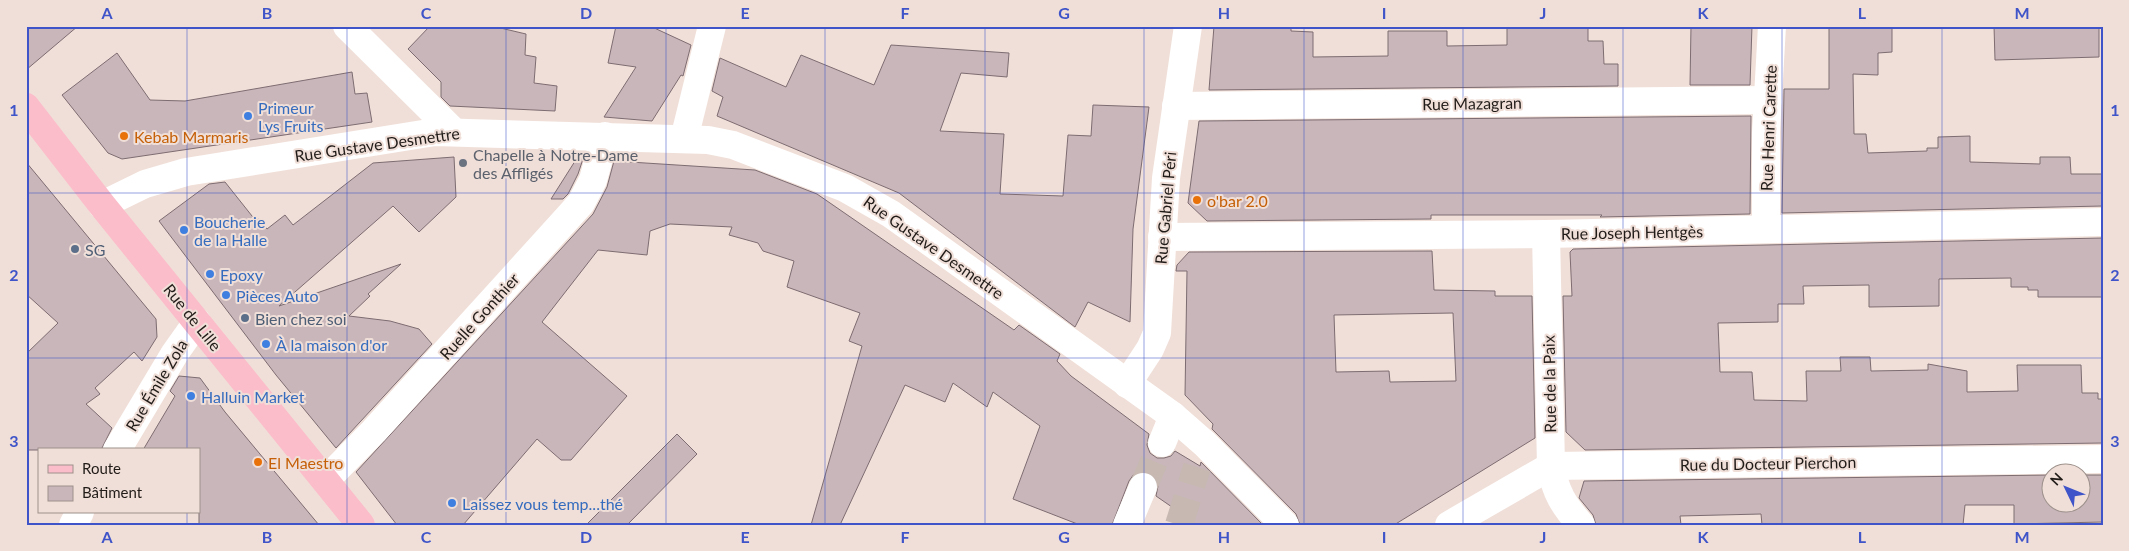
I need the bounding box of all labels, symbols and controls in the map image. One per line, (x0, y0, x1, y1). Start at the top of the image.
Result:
text: A (100, 3, 113, 22)
text: B (262, 3, 272, 22)
text: C (421, 3, 432, 22)
text: D (580, 3, 592, 22)
text: E (740, 3, 750, 22)
text: F (900, 3, 910, 22)
text: G (1058, 3, 1070, 22)
text: H (1218, 3, 1230, 22)
text: I (1382, 3, 1386, 22)
text: J (1540, 3, 1546, 22)
text: K (1698, 3, 1710, 22)
text: L (1858, 3, 1867, 22)
text: M (2014, 3, 2030, 22)
street label: Rue Henri Carette (1756, 65, 1780, 191)
street label: Rue Mazagran (1422, 93, 1522, 113)
place label: Primeur Lys Fruits (258, 98, 324, 135)
text: 1 (9, 100, 19, 119)
text: 1 (2110, 100, 2120, 119)
marker: Primeur Lys Fruits (242, 110, 254, 122)
street label: Rue Gustave Desmettre (293, 123, 461, 165)
place label: Kebab Marmaris (134, 127, 249, 146)
marker: Kebab Marmaris (118, 130, 130, 142)
place label: Chapelle à Notre-Dame des Affligés (473, 145, 638, 182)
street label: Rue Gabriel Péri (1151, 151, 1179, 265)
marker: Chapelle à Notre-Dame des Affligés (457, 157, 469, 169)
street label: Rue Gustave Desmettre (860, 191, 1008, 303)
place label: o'bar 2.0 (1207, 191, 1268, 210)
marker: o'bar 2.0 (1191, 194, 1203, 206)
place label: Boucherie de la Halle (194, 212, 267, 249)
street label: Rue Joseph Hentgès (1561, 221, 1703, 243)
marker: Boucherie de la Halle (178, 224, 190, 236)
place label: SG (85, 240, 105, 259)
marker: SG (69, 243, 81, 255)
text: 2 (9, 265, 19, 284)
place label: Epoxy (220, 265, 264, 284)
text: 2 (2110, 265, 2120, 284)
marker: Epoxy (204, 268, 216, 280)
street label: Ruelle Gonthier (435, 269, 523, 363)
street label: Rue de Lille (160, 280, 226, 354)
place label: Pièces Auto (236, 286, 319, 305)
marker: Pièces Auto (220, 289, 232, 301)
place label: Bien chez soi (255, 309, 347, 328)
marker: Bien chez soi (239, 312, 251, 324)
place label: À la maison d'or (276, 335, 387, 354)
street label: Rue de la Paix (1539, 335, 1559, 433)
street label: Rue Émile Zola (121, 336, 191, 434)
marker: À la maison d'or (260, 338, 272, 350)
place label: Halluin Market (201, 387, 305, 406)
marker: Halluin Market (185, 390, 197, 402)
text: 3 (9, 431, 19, 450)
text: 3 (2110, 431, 2120, 450)
legend (38, 448, 200, 514)
street label: Rue du Docteur Pierchon (1680, 452, 1856, 474)
place label: El Maestro (268, 453, 343, 472)
marker: El Maestro (252, 456, 264, 468)
text: Route (82, 459, 121, 477)
north arrow (2042, 464, 2092, 514)
text: N (2046, 469, 2066, 489)
text: Bâtiment (82, 483, 143, 501)
place label: Laissez vous temp...thé (462, 494, 623, 513)
marker: Laissez vous temp...thé (446, 497, 458, 509)
text: A (100, 527, 113, 546)
text: B (262, 527, 272, 546)
text: C (421, 527, 432, 546)
text: D (580, 527, 592, 546)
text: E (740, 527, 750, 546)
text: F (900, 527, 910, 546)
text: G (1058, 527, 1070, 546)
text: H (1218, 527, 1230, 546)
text: I (1382, 527, 1386, 546)
text: J (1540, 527, 1546, 546)
text: K (1698, 527, 1710, 546)
text: L (1858, 527, 1867, 546)
text: M (2014, 527, 2030, 546)

